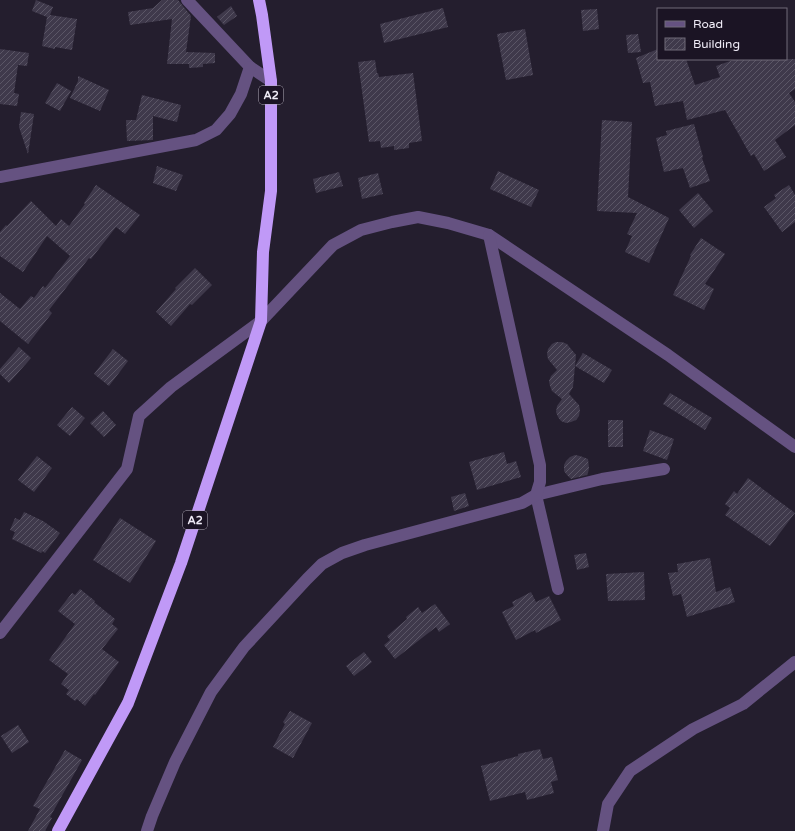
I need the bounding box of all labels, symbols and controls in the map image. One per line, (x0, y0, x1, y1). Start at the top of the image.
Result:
legend (657, 8, 787, 60)
text: Road (693, 17, 723, 31)
text: Building (693, 37, 740, 51)
road number: A2 (259, 86, 283, 104)
road number: A2 (183, 511, 207, 529)

